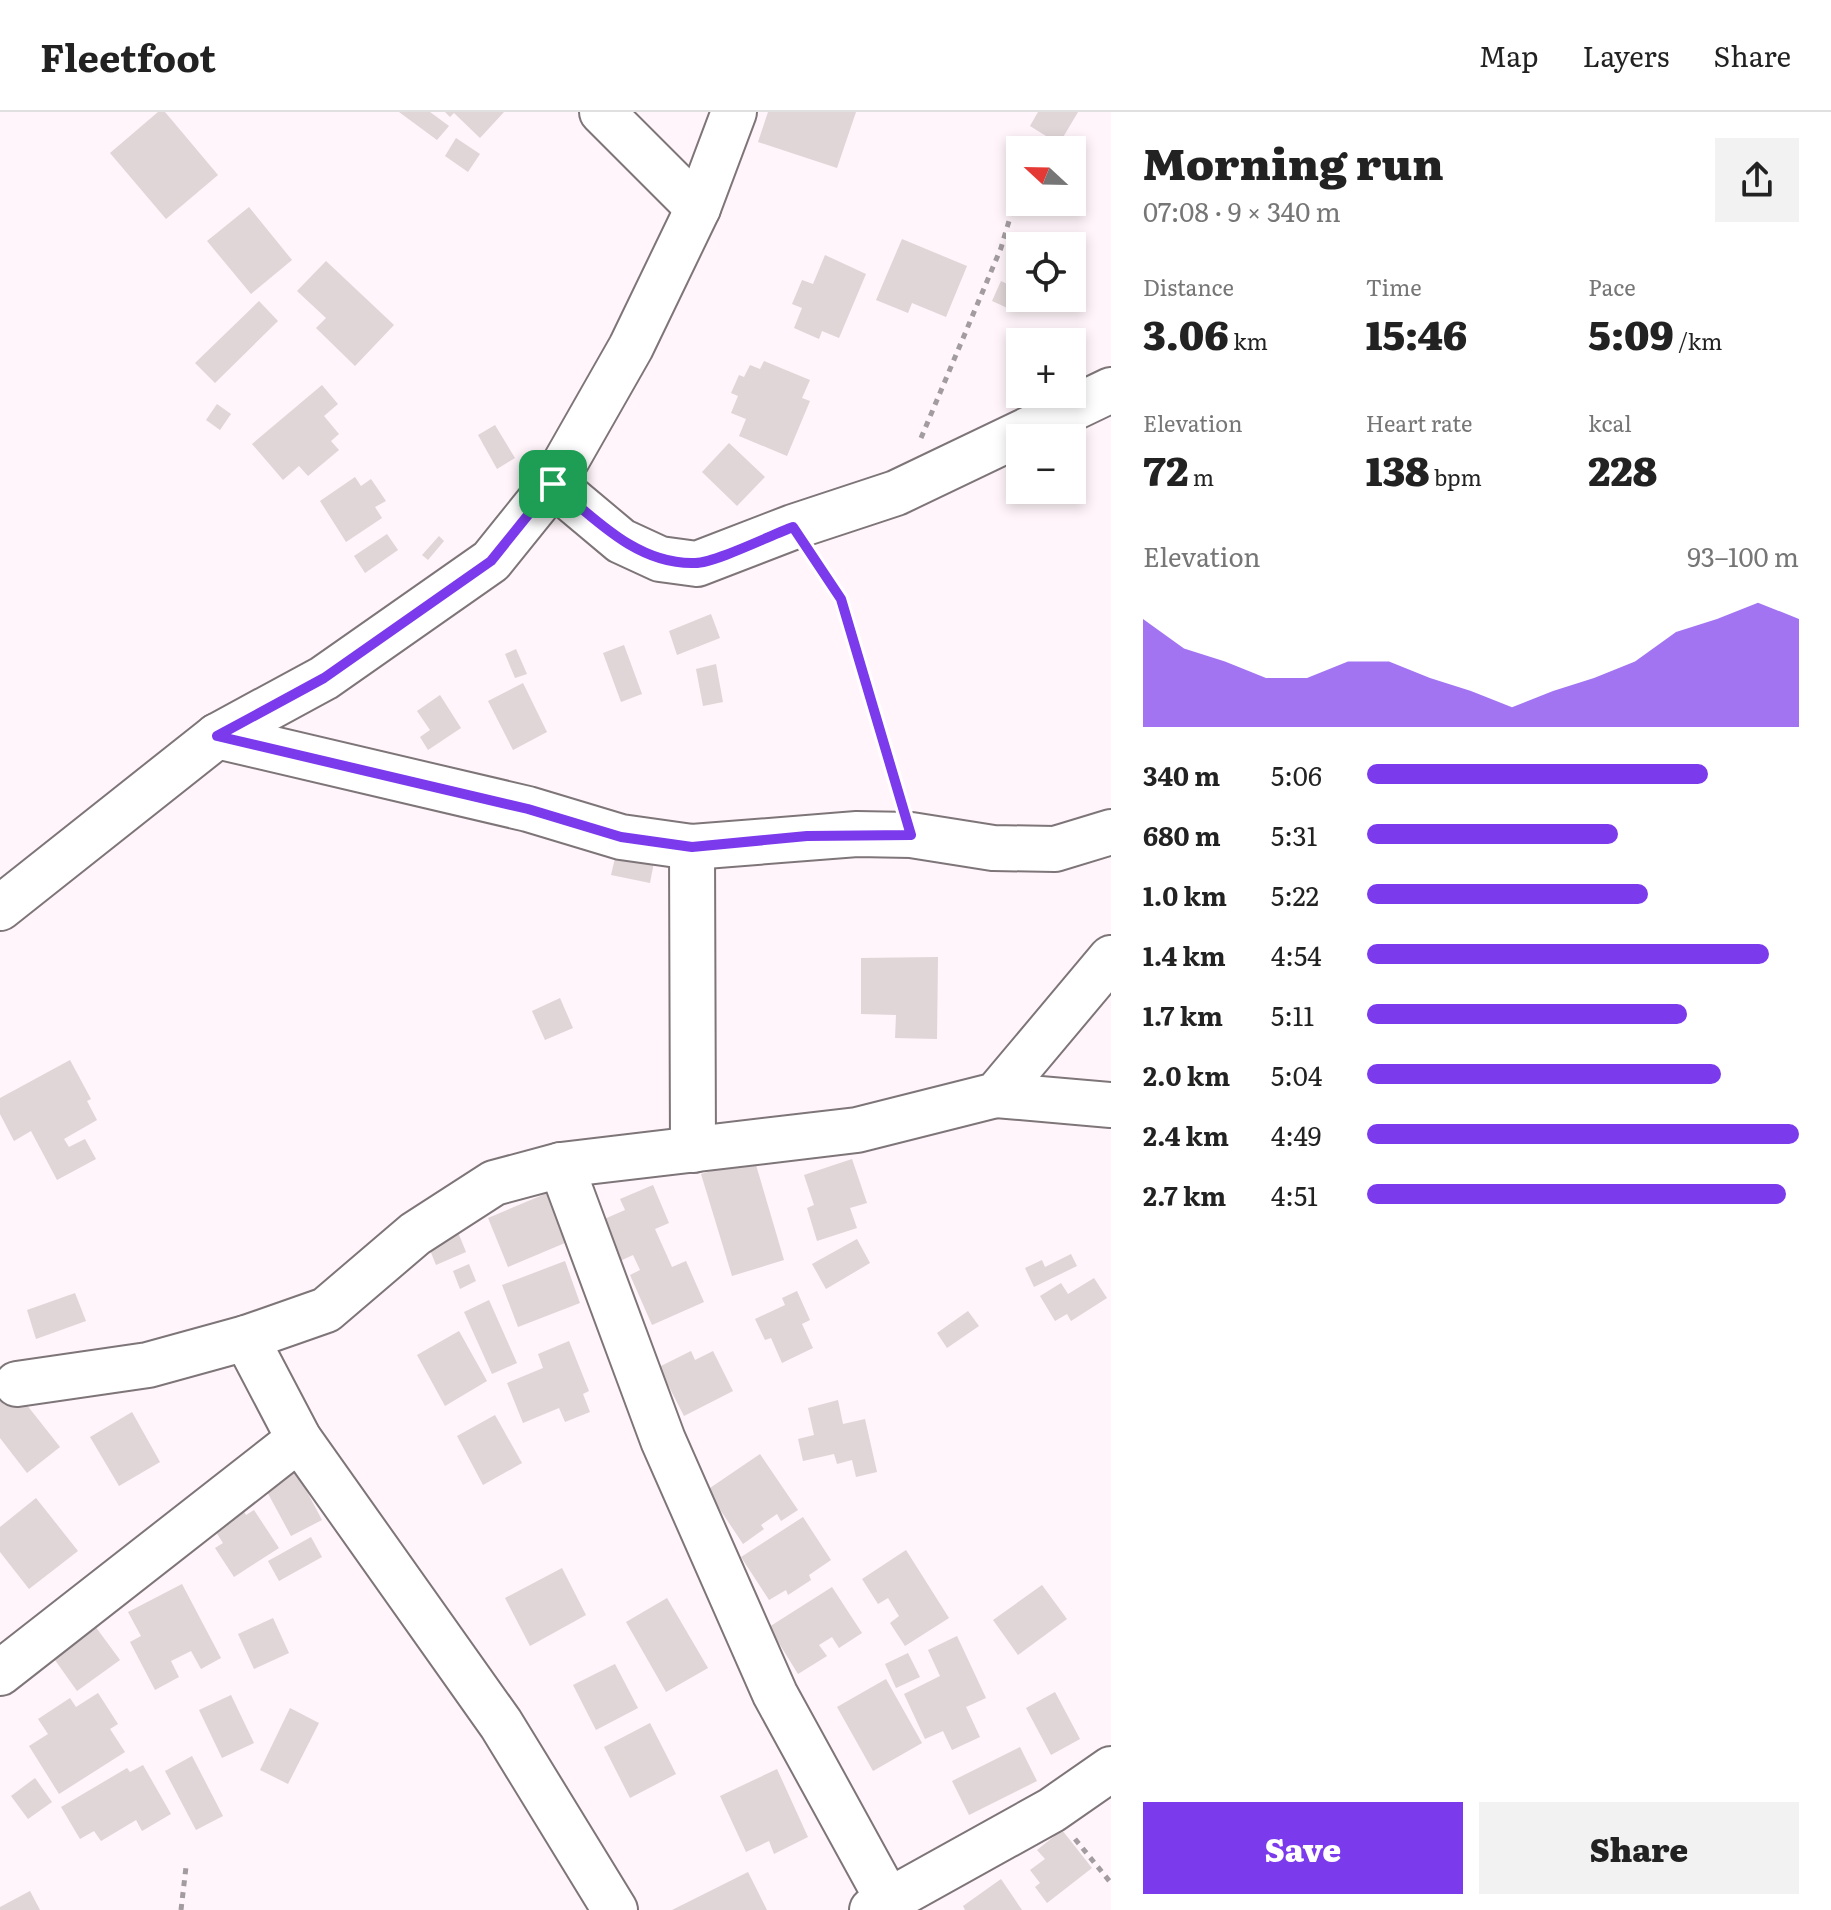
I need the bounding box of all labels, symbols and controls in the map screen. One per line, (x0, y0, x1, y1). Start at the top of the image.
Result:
text: Fleetfoot (40, 27, 216, 84)
text: Map (1479, 34, 1538, 76)
text: Layers (1582, 34, 1669, 76)
text: Share (1713, 34, 1791, 76)
text: Morning run (1143, 128, 1444, 194)
north arrow (1006, 136, 1086, 216)
map controls (1006, 136, 1086, 504)
button: share (1715, 138, 1799, 222)
text: 07:08 · 9 × 340 m (1143, 191, 1341, 230)
button: locate (1006, 232, 1086, 312)
text: Distance (1143, 270, 1234, 303)
text: Time (1366, 270, 1422, 303)
text: Pace (1588, 270, 1636, 303)
text: 3.06 (1143, 303, 1229, 362)
text: 15:46 (1366, 303, 1467, 362)
text: 5:09 (1588, 303, 1674, 362)
text: km (1229, 324, 1268, 357)
text: /km (1674, 324, 1722, 357)
button: + (1006, 328, 1086, 408)
text: Elevation (1143, 406, 1242, 439)
text: Heart rate (1366, 406, 1472, 439)
text: kcal (1588, 406, 1632, 439)
button: − (1006, 424, 1086, 504)
text: 72 (1143, 439, 1188, 498)
text: 138 (1366, 439, 1430, 498)
text: 228 (1588, 439, 1657, 498)
pin (519, 450, 587, 518)
text: m (1188, 460, 1214, 493)
text: bpm (1430, 460, 1482, 493)
icon: arrive (531, 462, 575, 506)
text: Elevation (1143, 536, 1261, 575)
text: 93–100 m (1687, 536, 1799, 575)
text: 340 m (1143, 755, 1220, 794)
text: 5:06 (1271, 755, 1322, 794)
text: 680 m (1143, 815, 1221, 854)
text: 5:31 (1271, 815, 1317, 854)
text: 1.0 km (1143, 875, 1227, 914)
text: 5:22 (1271, 875, 1319, 914)
text: 1.4 km (1143, 935, 1226, 974)
text: 4:54 (1271, 935, 1322, 974)
text: 1.7 km (1143, 995, 1223, 1034)
text: 5:11 (1271, 995, 1314, 1034)
text: 2.0 km (1143, 1055, 1230, 1094)
text: 5:04 (1271, 1055, 1322, 1094)
text: 2.4 km (1143, 1115, 1229, 1154)
text: 4:49 (1271, 1115, 1321, 1154)
text: 2.7 km (1143, 1175, 1226, 1214)
text: 4:51 (1271, 1175, 1318, 1214)
button: Save (1143, 1802, 1463, 1894)
button: Share (1479, 1802, 1799, 1894)

